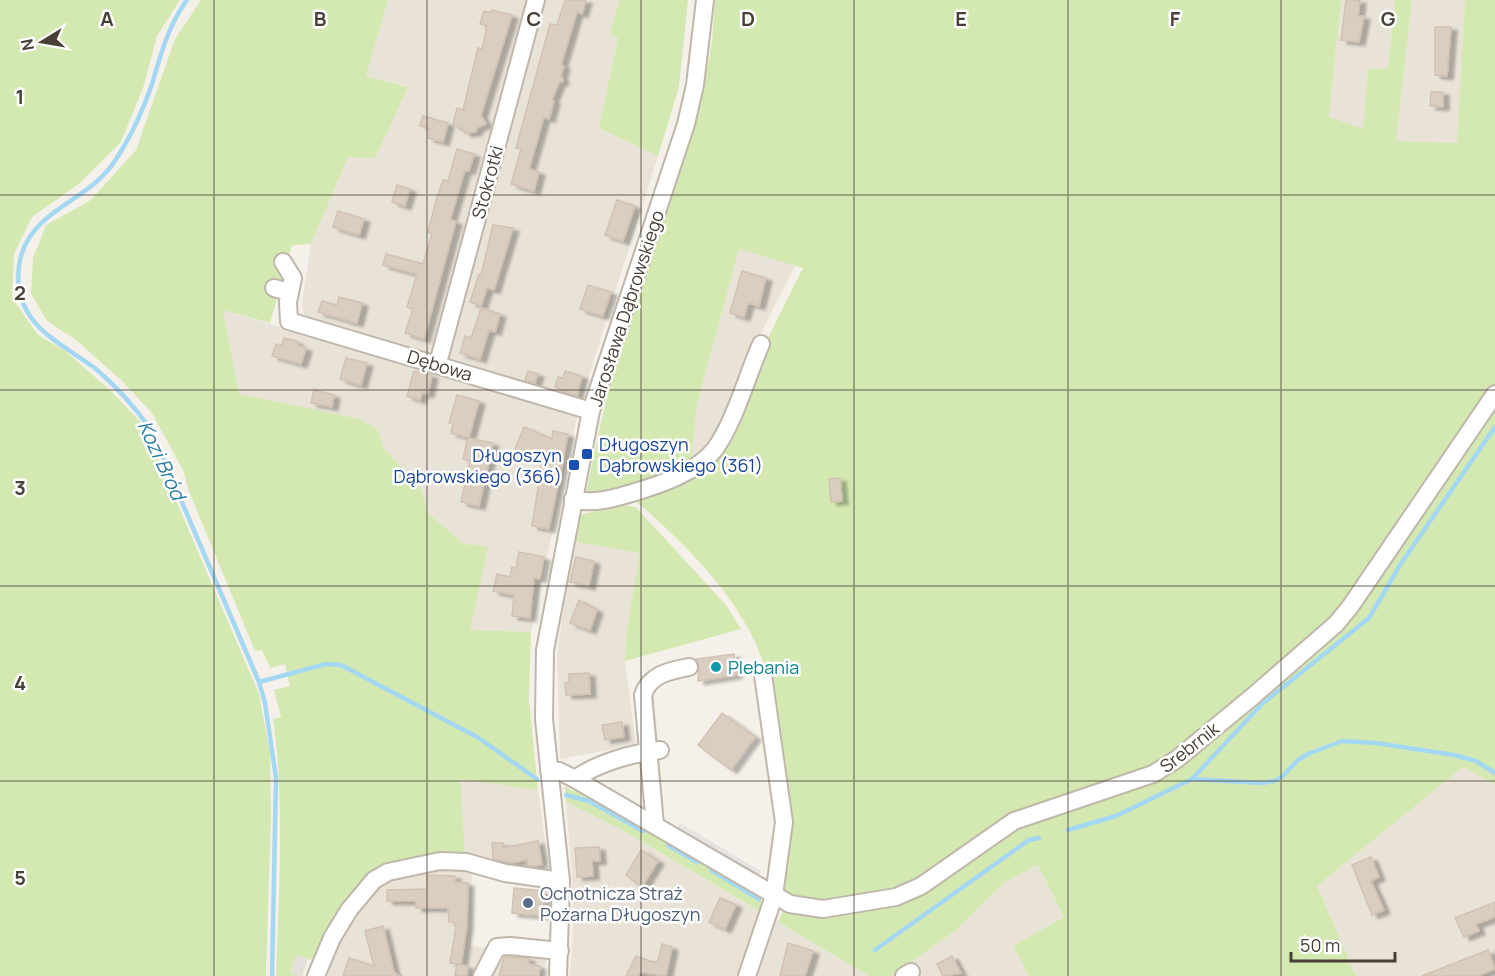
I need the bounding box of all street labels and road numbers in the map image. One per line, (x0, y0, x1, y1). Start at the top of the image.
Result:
street label: Stokrotki (466, 143, 508, 221)
street label: Jarosława Dąbrowskiego (583, 207, 669, 409)
street label: Dębowa (405, 344, 475, 386)
street label: Srebrnik (1154, 716, 1224, 778)

